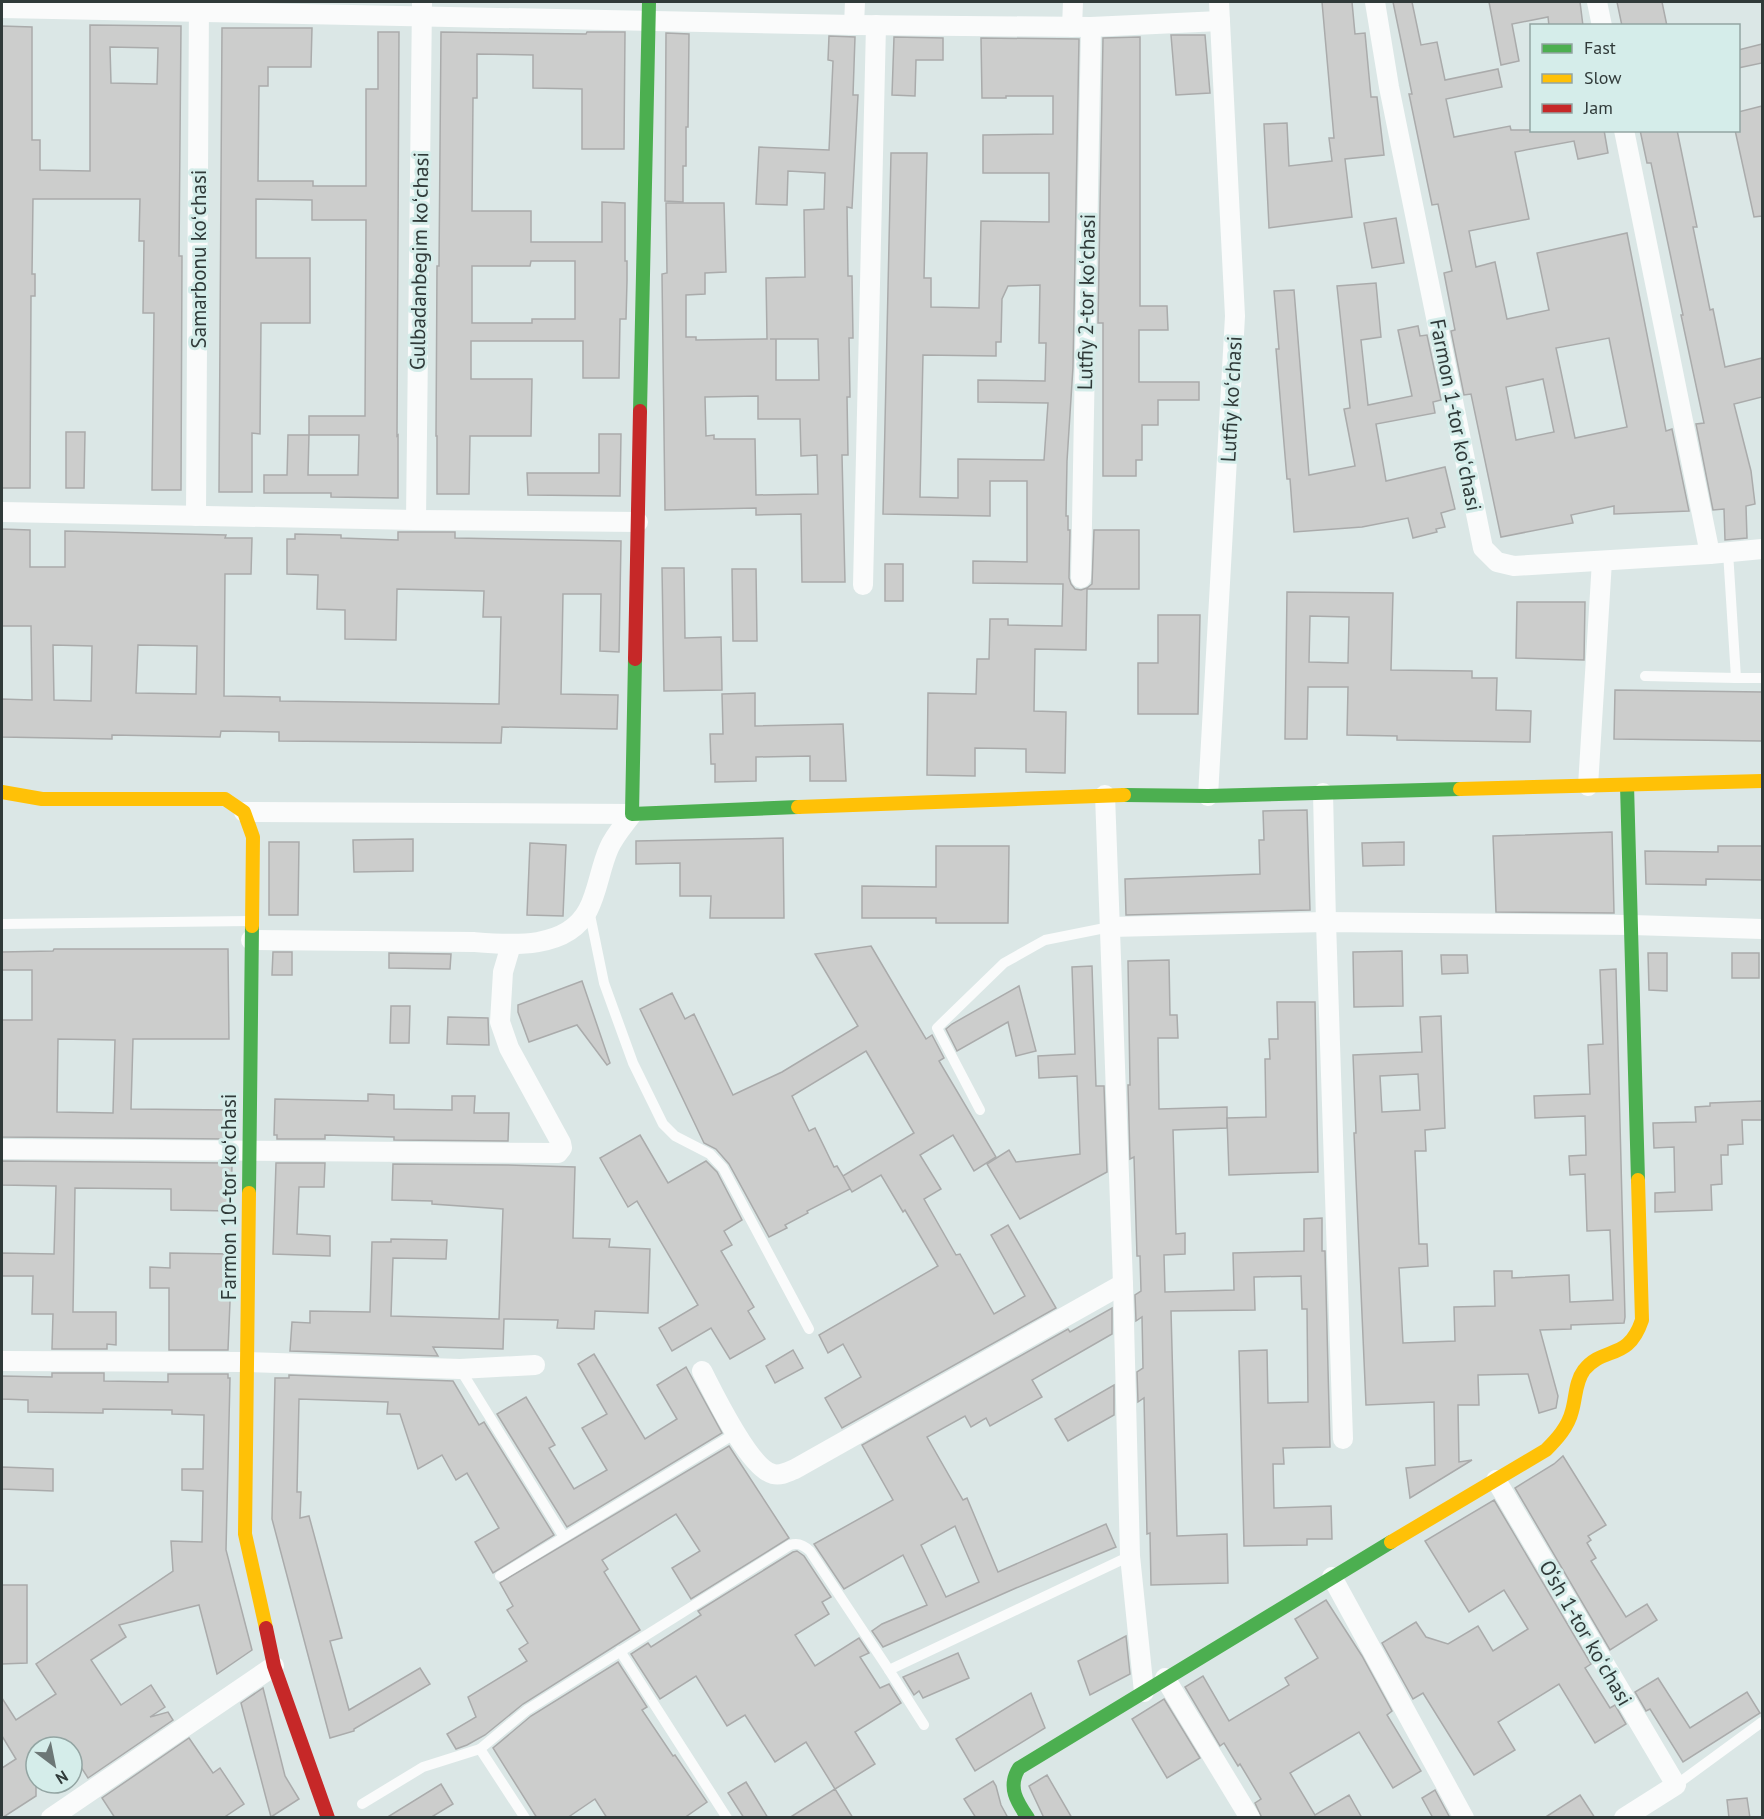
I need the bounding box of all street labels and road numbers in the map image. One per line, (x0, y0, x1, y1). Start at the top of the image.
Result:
street label: Gulbadanbegim koʻchasi (404, 152, 434, 370)
street label: Samarbonu koʻchasi (185, 170, 212, 348)
street label: Lutfiy 2-tor koʻchasi (1071, 214, 1101, 390)
street label: Farmon 1-tor koʻchasi (1424, 317, 1488, 513)
street label: Lutfiy koʻchasi (1214, 335, 1248, 463)
street label: Farmon 10-tor koʻchasi (215, 1094, 242, 1300)
street label: O‘sh 1-tor koʻchasi (1533, 1555, 1639, 1711)

